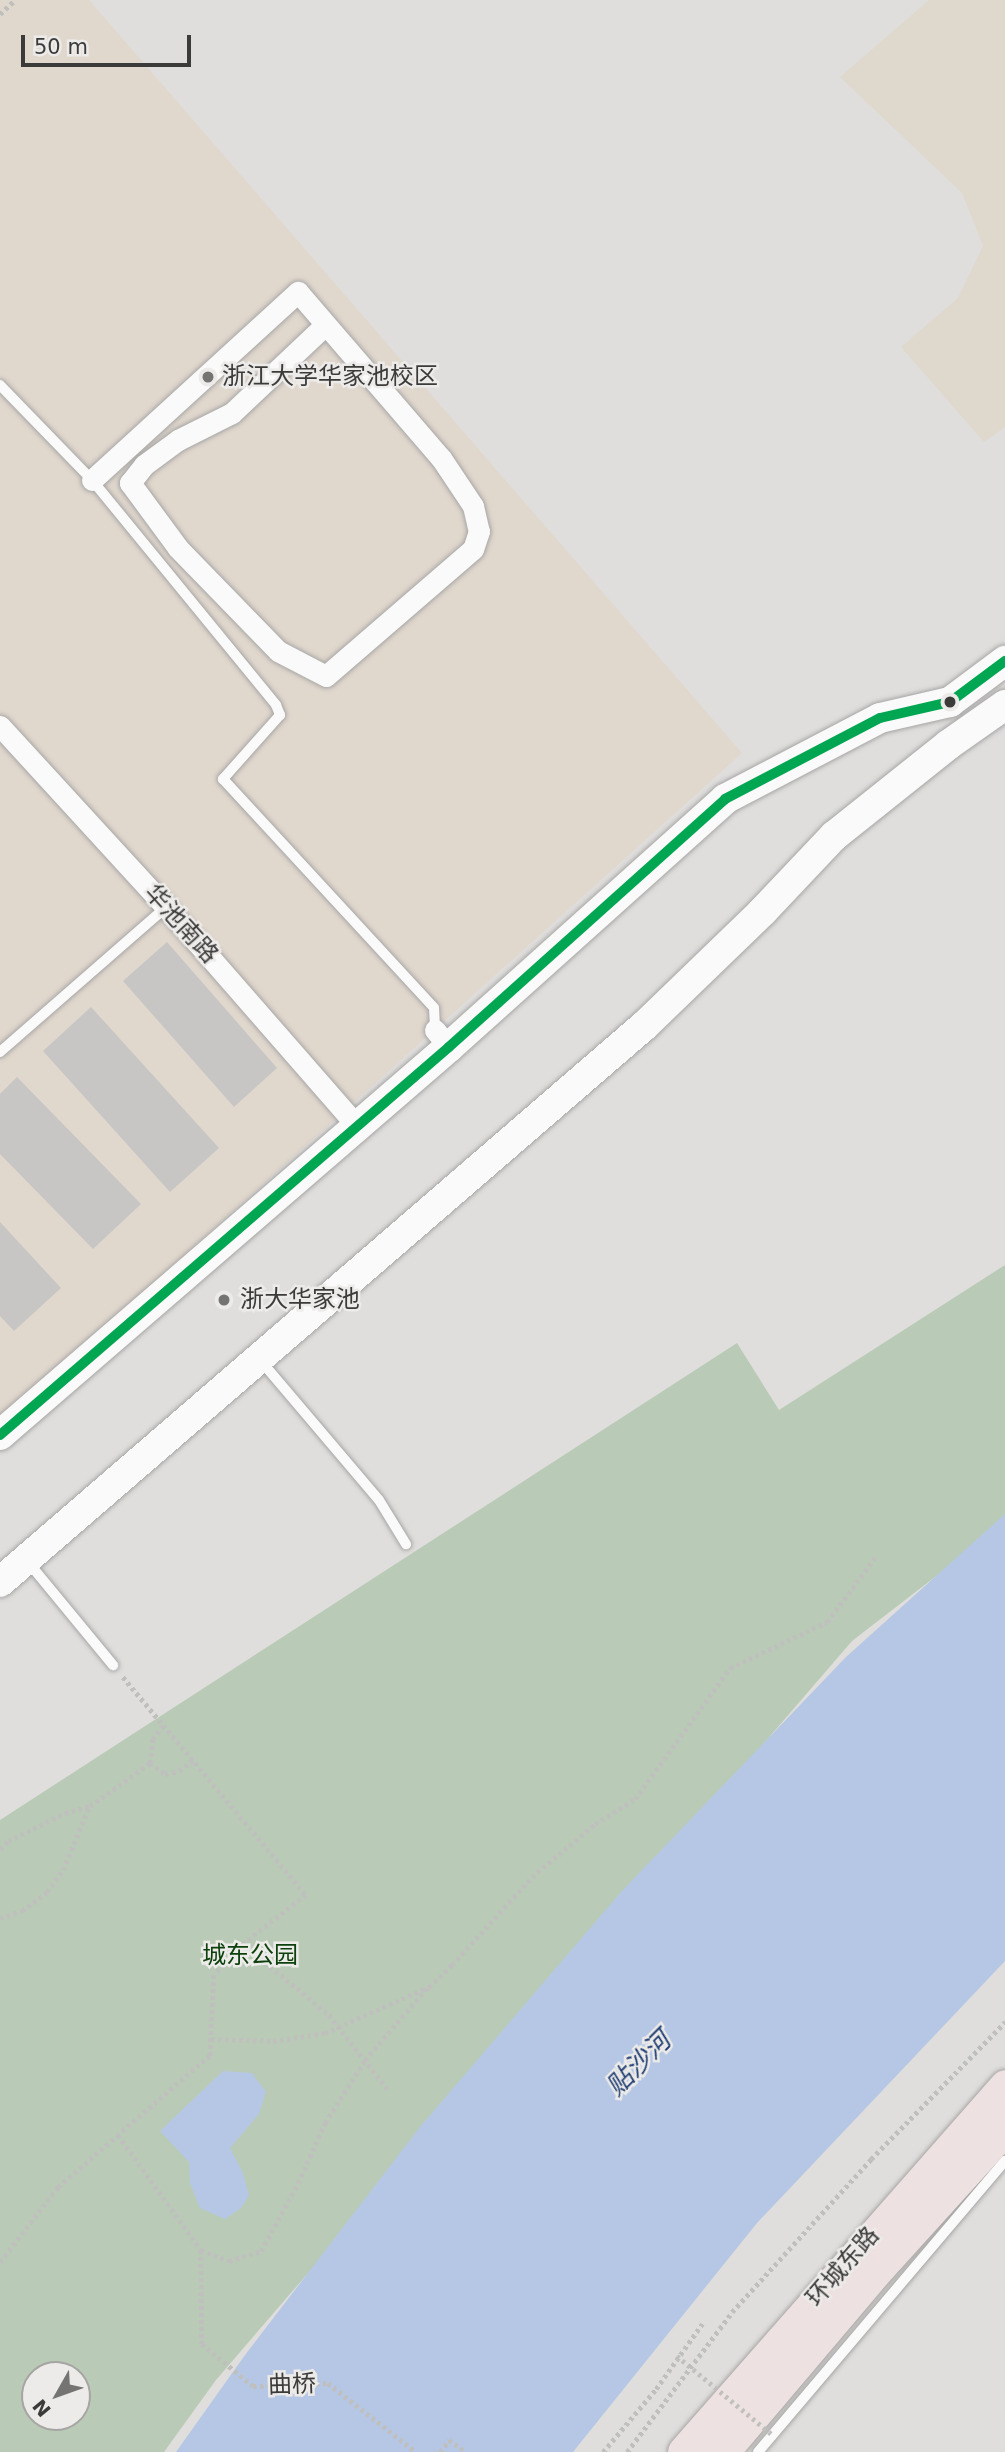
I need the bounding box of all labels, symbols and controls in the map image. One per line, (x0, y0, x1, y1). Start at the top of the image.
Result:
scale bar (24, 21, 194, 65)
text: 50 m (34, 35, 88, 59)
place label: 浙江大学华家池校区 (222, 363, 438, 391)
marker: 浙江大学华家池校区 (200, 369, 216, 385)
unlabelled marker (943, 695, 957, 709)
street label: 华池南路 (138, 879, 224, 969)
place label: 浙大华家池 (240, 1286, 360, 1314)
marker: 浙大华家池 (214, 1290, 234, 1310)
park label: 城东公园 (202, 1942, 298, 1970)
water label: 贴沙河 (600, 2025, 678, 2103)
street label: 环城东路 (801, 2221, 885, 2313)
north arrow (21, 2361, 91, 2431)
street label: 曲桥 (268, 2370, 316, 2400)
text: N (28, 2395, 55, 2421)

